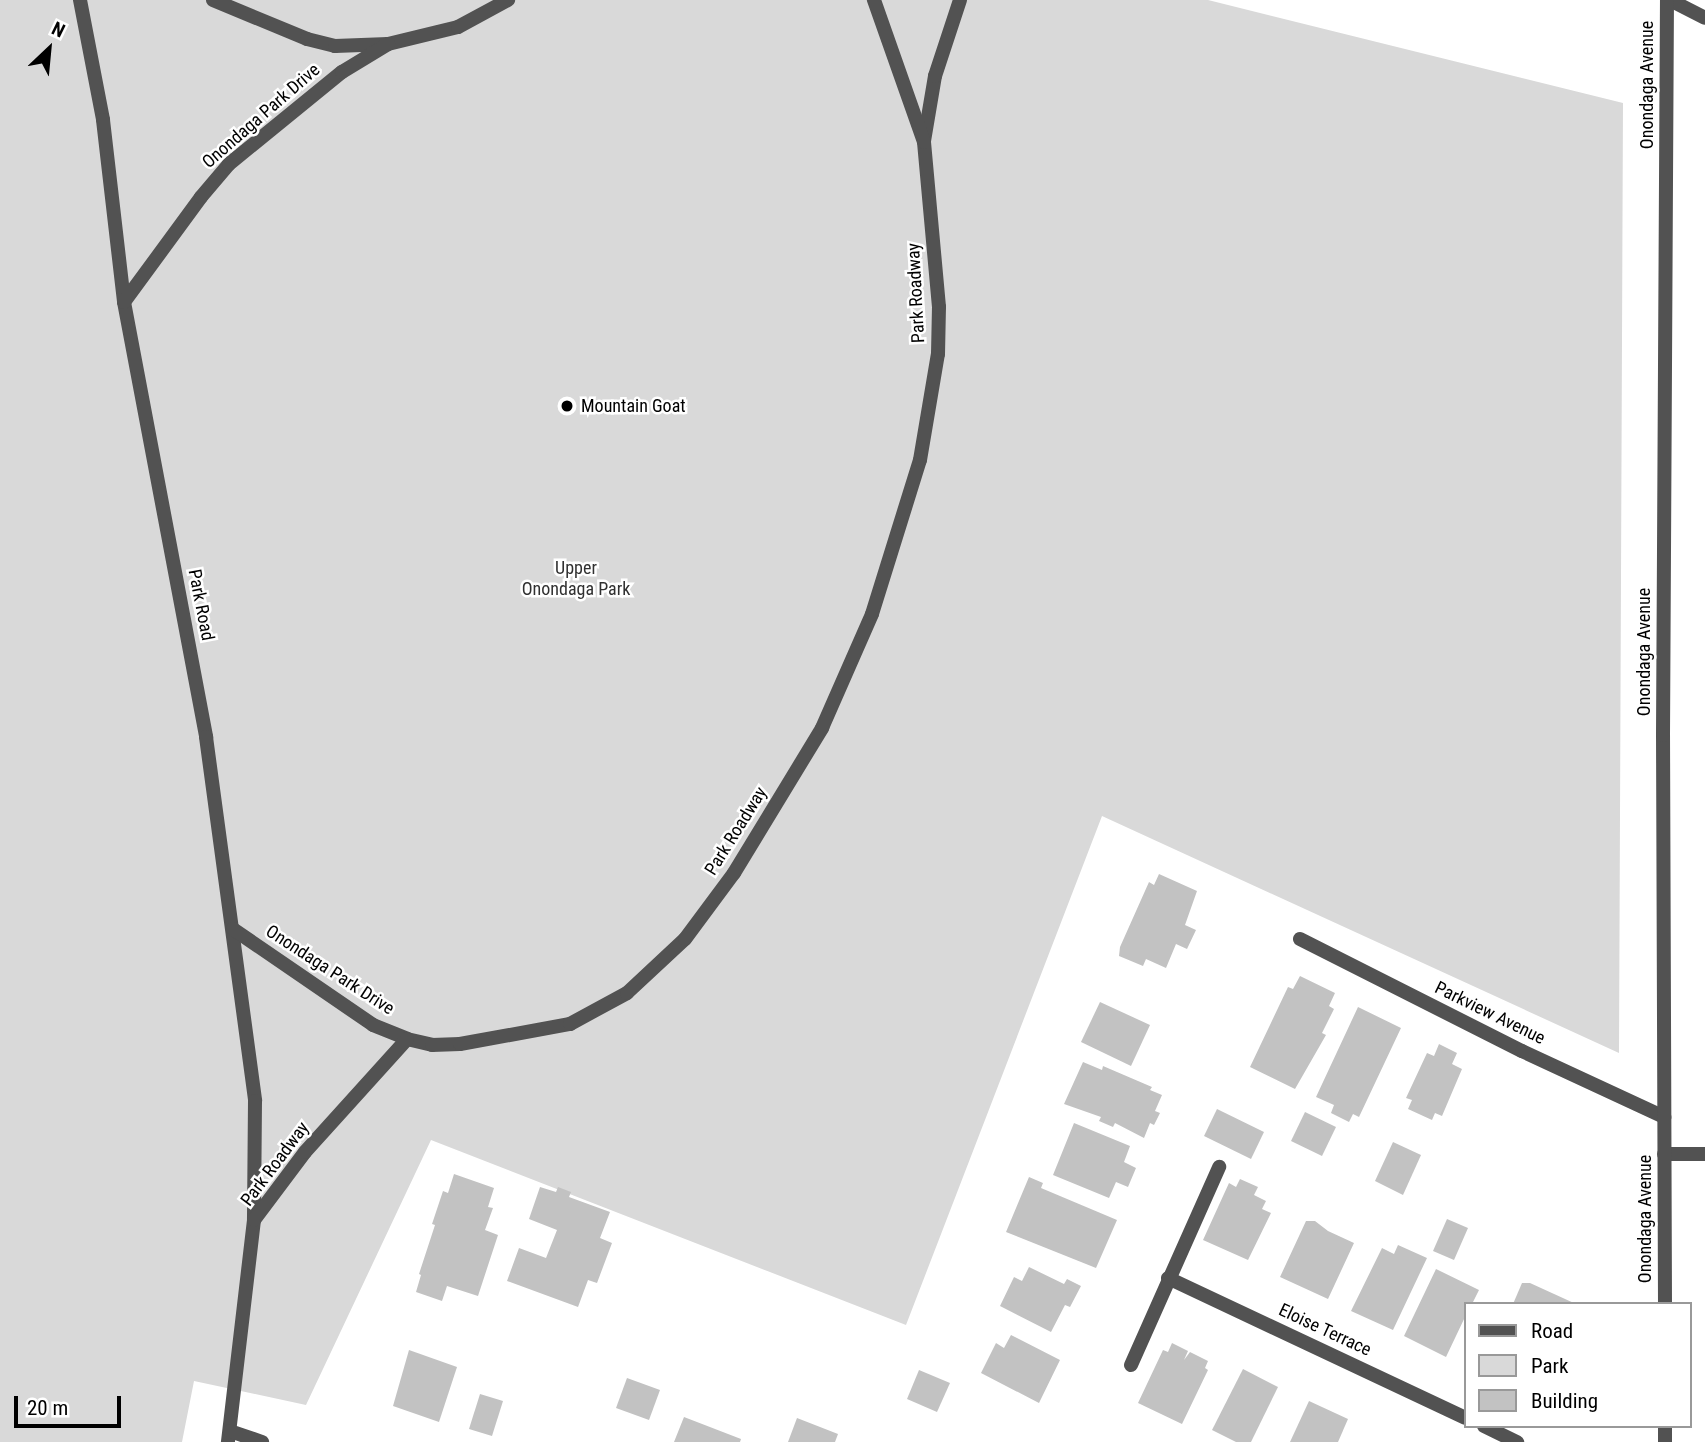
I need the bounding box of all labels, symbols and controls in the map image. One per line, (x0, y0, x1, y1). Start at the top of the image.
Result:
north arrow (14, 14, 84, 84)
text: N (48, 17, 69, 43)
street label: Onondaga Avenue (1636, 21, 1658, 149)
street label: Onondaga Park Drive (198, 59, 324, 173)
street label: Park Roadway (903, 242, 929, 344)
place label: Mountain Goat (581, 395, 686, 417)
marker: Mountain Goat (559, 398, 575, 414)
park label: Upper Onondaga Park (522, 558, 630, 600)
street label: Park Road (183, 567, 219, 643)
street label: Onondaga Avenue (1633, 588, 1655, 716)
street label: Park Roadway (700, 783, 772, 879)
street label: Onondaga Park Drive (262, 920, 398, 1020)
street label: Parkview Avenue (1431, 977, 1549, 1049)
street label: Park Roadway (236, 1118, 314, 1210)
street label: Onondaga Avenue (1634, 1155, 1656, 1283)
street label: Eloise Terrace (1275, 1299, 1375, 1361)
legend (1464, 1302, 1691, 1428)
text: Road (1531, 1319, 1573, 1343)
text: Park (1531, 1354, 1568, 1378)
scale bar (18, 1382, 124, 1426)
text: Building (1531, 1389, 1598, 1413)
text: 20 m (27, 1396, 68, 1420)

